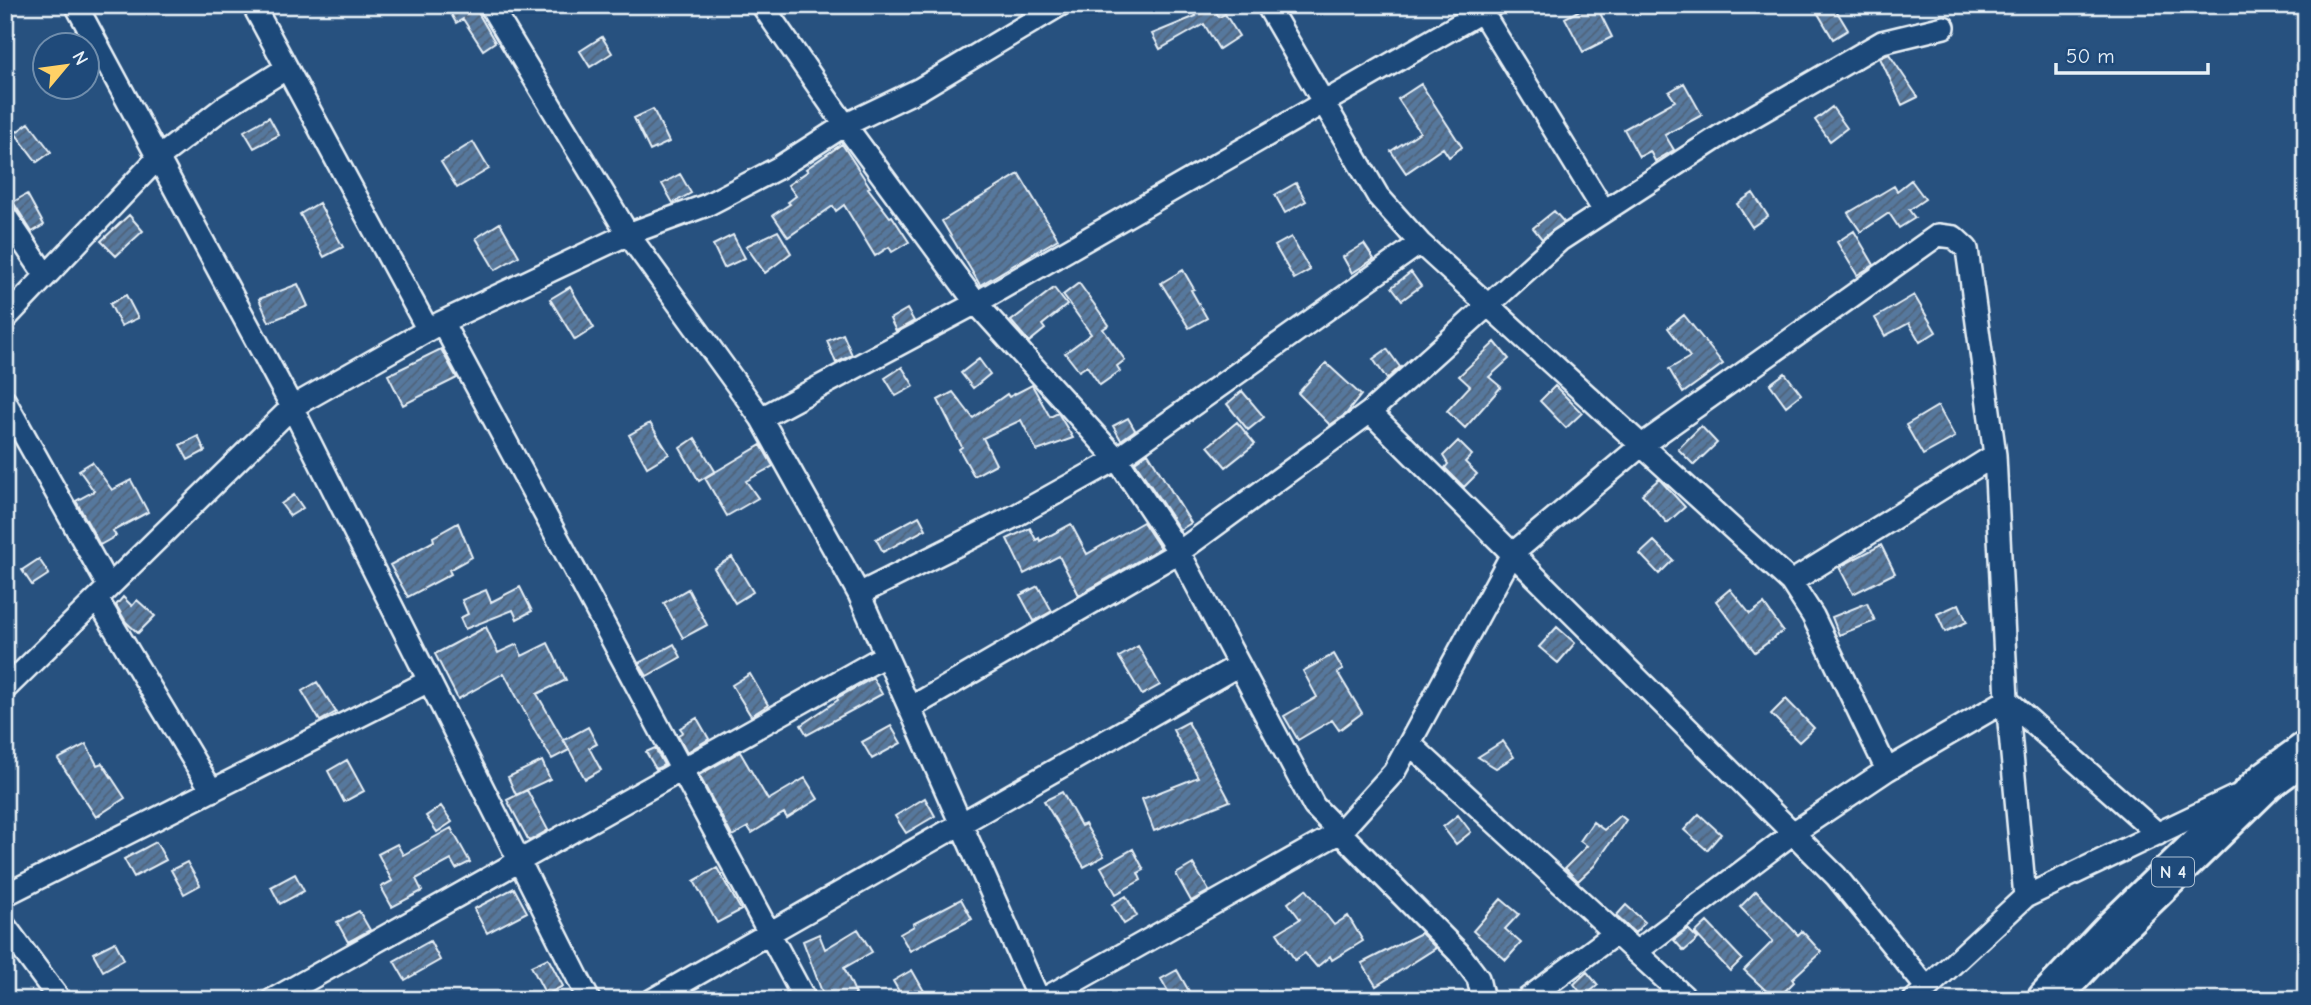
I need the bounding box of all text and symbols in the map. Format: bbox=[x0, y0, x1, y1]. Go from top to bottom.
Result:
north arrow bbox=[32, 32, 102, 102]
scale bar bbox=[2056, 32, 2208, 76]
text: 50 m bbox=[2066, 44, 2115, 68]
text: N bbox=[67, 47, 93, 69]
road number: N 4 bbox=[2152, 858, 2194, 886]

